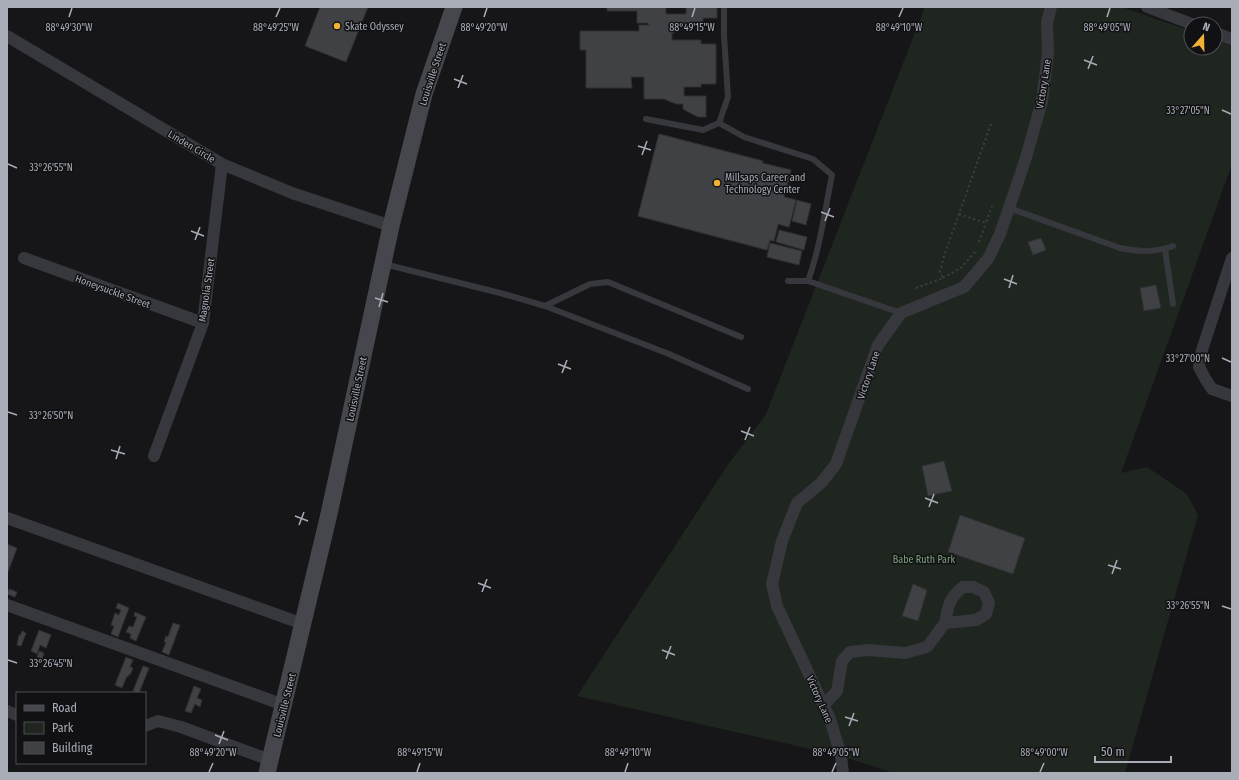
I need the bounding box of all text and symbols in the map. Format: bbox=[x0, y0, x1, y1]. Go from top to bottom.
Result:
north arrow bbox=[1183, 16, 1223, 56]
text: N bbox=[1201, 20, 1212, 34]
marker: Skate Odyssey bbox=[332, 21, 342, 31]
place label: Skate Odyssey bbox=[345, 21, 404, 33]
text: 88°49'30"W bbox=[45, 22, 93, 34]
text: 88°49'25"W bbox=[253, 22, 300, 34]
text: 88°49'20"W bbox=[460, 22, 508, 34]
text: 88°49'15"W bbox=[669, 22, 715, 34]
text: 88°49'10"W bbox=[876, 22, 923, 34]
text: 88°49'05"W bbox=[1084, 22, 1131, 34]
street label: Louisville Street bbox=[417, 41, 449, 107]
street label: Victory Lane bbox=[1034, 58, 1054, 110]
text: 33°27'05"N bbox=[1166, 105, 1210, 117]
street label: Linden Circle bbox=[166, 128, 217, 166]
text: 33°26'55"N bbox=[29, 162, 73, 174]
place label: Millsaps Career and Technology Center bbox=[725, 172, 805, 196]
marker: Millsaps Career and Technology Center bbox=[712, 178, 722, 188]
street label: Magnolia Street bbox=[197, 257, 217, 323]
street label: Honeysuckle Street bbox=[74, 273, 152, 311]
street label: Victory Lane bbox=[855, 350, 883, 401]
text: 33°27'00"N bbox=[1166, 353, 1210, 365]
street label: Louisville Street bbox=[344, 355, 370, 422]
text: 33°26'50"N bbox=[29, 410, 73, 422]
park label: Babe Ruth Park bbox=[893, 554, 955, 566]
text: 33°26'55"N bbox=[1166, 600, 1210, 612]
text: 33°26'45"N bbox=[29, 658, 73, 670]
street label: Louisville Street bbox=[271, 671, 299, 738]
street label: Victory Lane bbox=[803, 674, 835, 725]
legend bbox=[16, 692, 146, 764]
text: Road bbox=[52, 701, 77, 715]
text: Park bbox=[52, 721, 74, 735]
scale bar bbox=[1095, 738, 1171, 764]
text: Building bbox=[52, 741, 93, 755]
text: 50 m bbox=[1101, 745, 1125, 759]
text: 88°49'20"W bbox=[189, 747, 237, 759]
text: 88°49'15"W bbox=[397, 747, 443, 759]
text: 88°49'10"W bbox=[605, 747, 652, 759]
text: 88°49'05"W bbox=[813, 747, 860, 759]
text: 88°49'00"W bbox=[1020, 747, 1068, 759]

